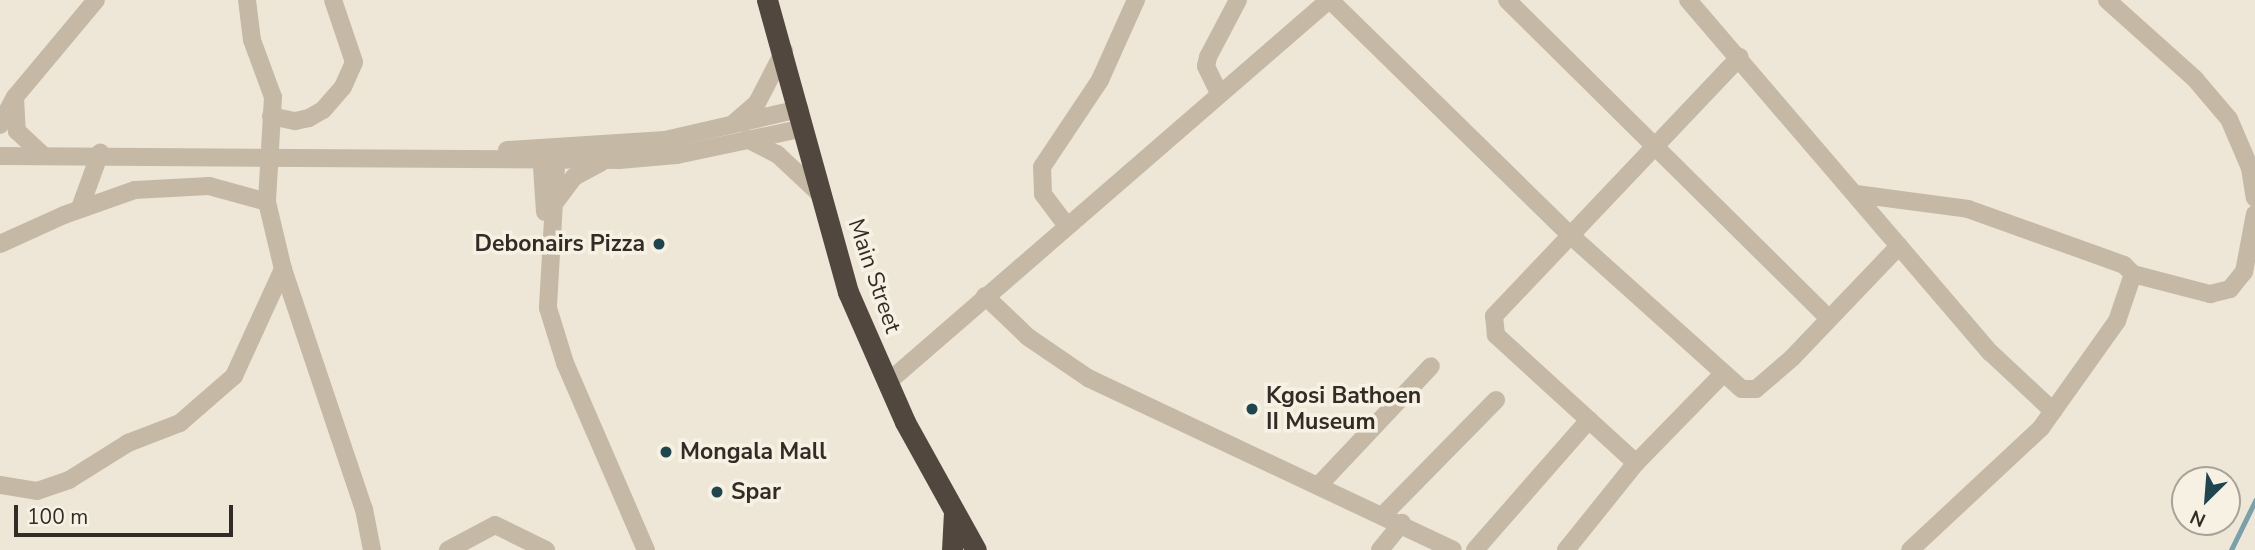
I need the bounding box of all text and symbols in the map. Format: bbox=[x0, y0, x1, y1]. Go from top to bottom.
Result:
street label: Main Street bbox=[842, 215, 906, 337]
place label: Debonairs Pizza bbox=[475, 230, 645, 258]
marker: Debonairs Pizza bbox=[651, 236, 667, 252]
place label: Kgosi Bathoen II Museum bbox=[1266, 382, 1421, 436]
marker: Kgosi Bathoen II Museum bbox=[1244, 401, 1260, 417]
place label: Mongala Mall bbox=[680, 438, 826, 466]
marker: Mongala Mall bbox=[658, 444, 674, 460]
north arrow bbox=[2171, 466, 2241, 536]
place label: Spar bbox=[731, 478, 781, 506]
marker: Spar bbox=[709, 484, 725, 500]
scale bar bbox=[18, 490, 236, 534]
text: 100 m bbox=[27, 503, 88, 531]
text: N bbox=[2186, 503, 2210, 533]

